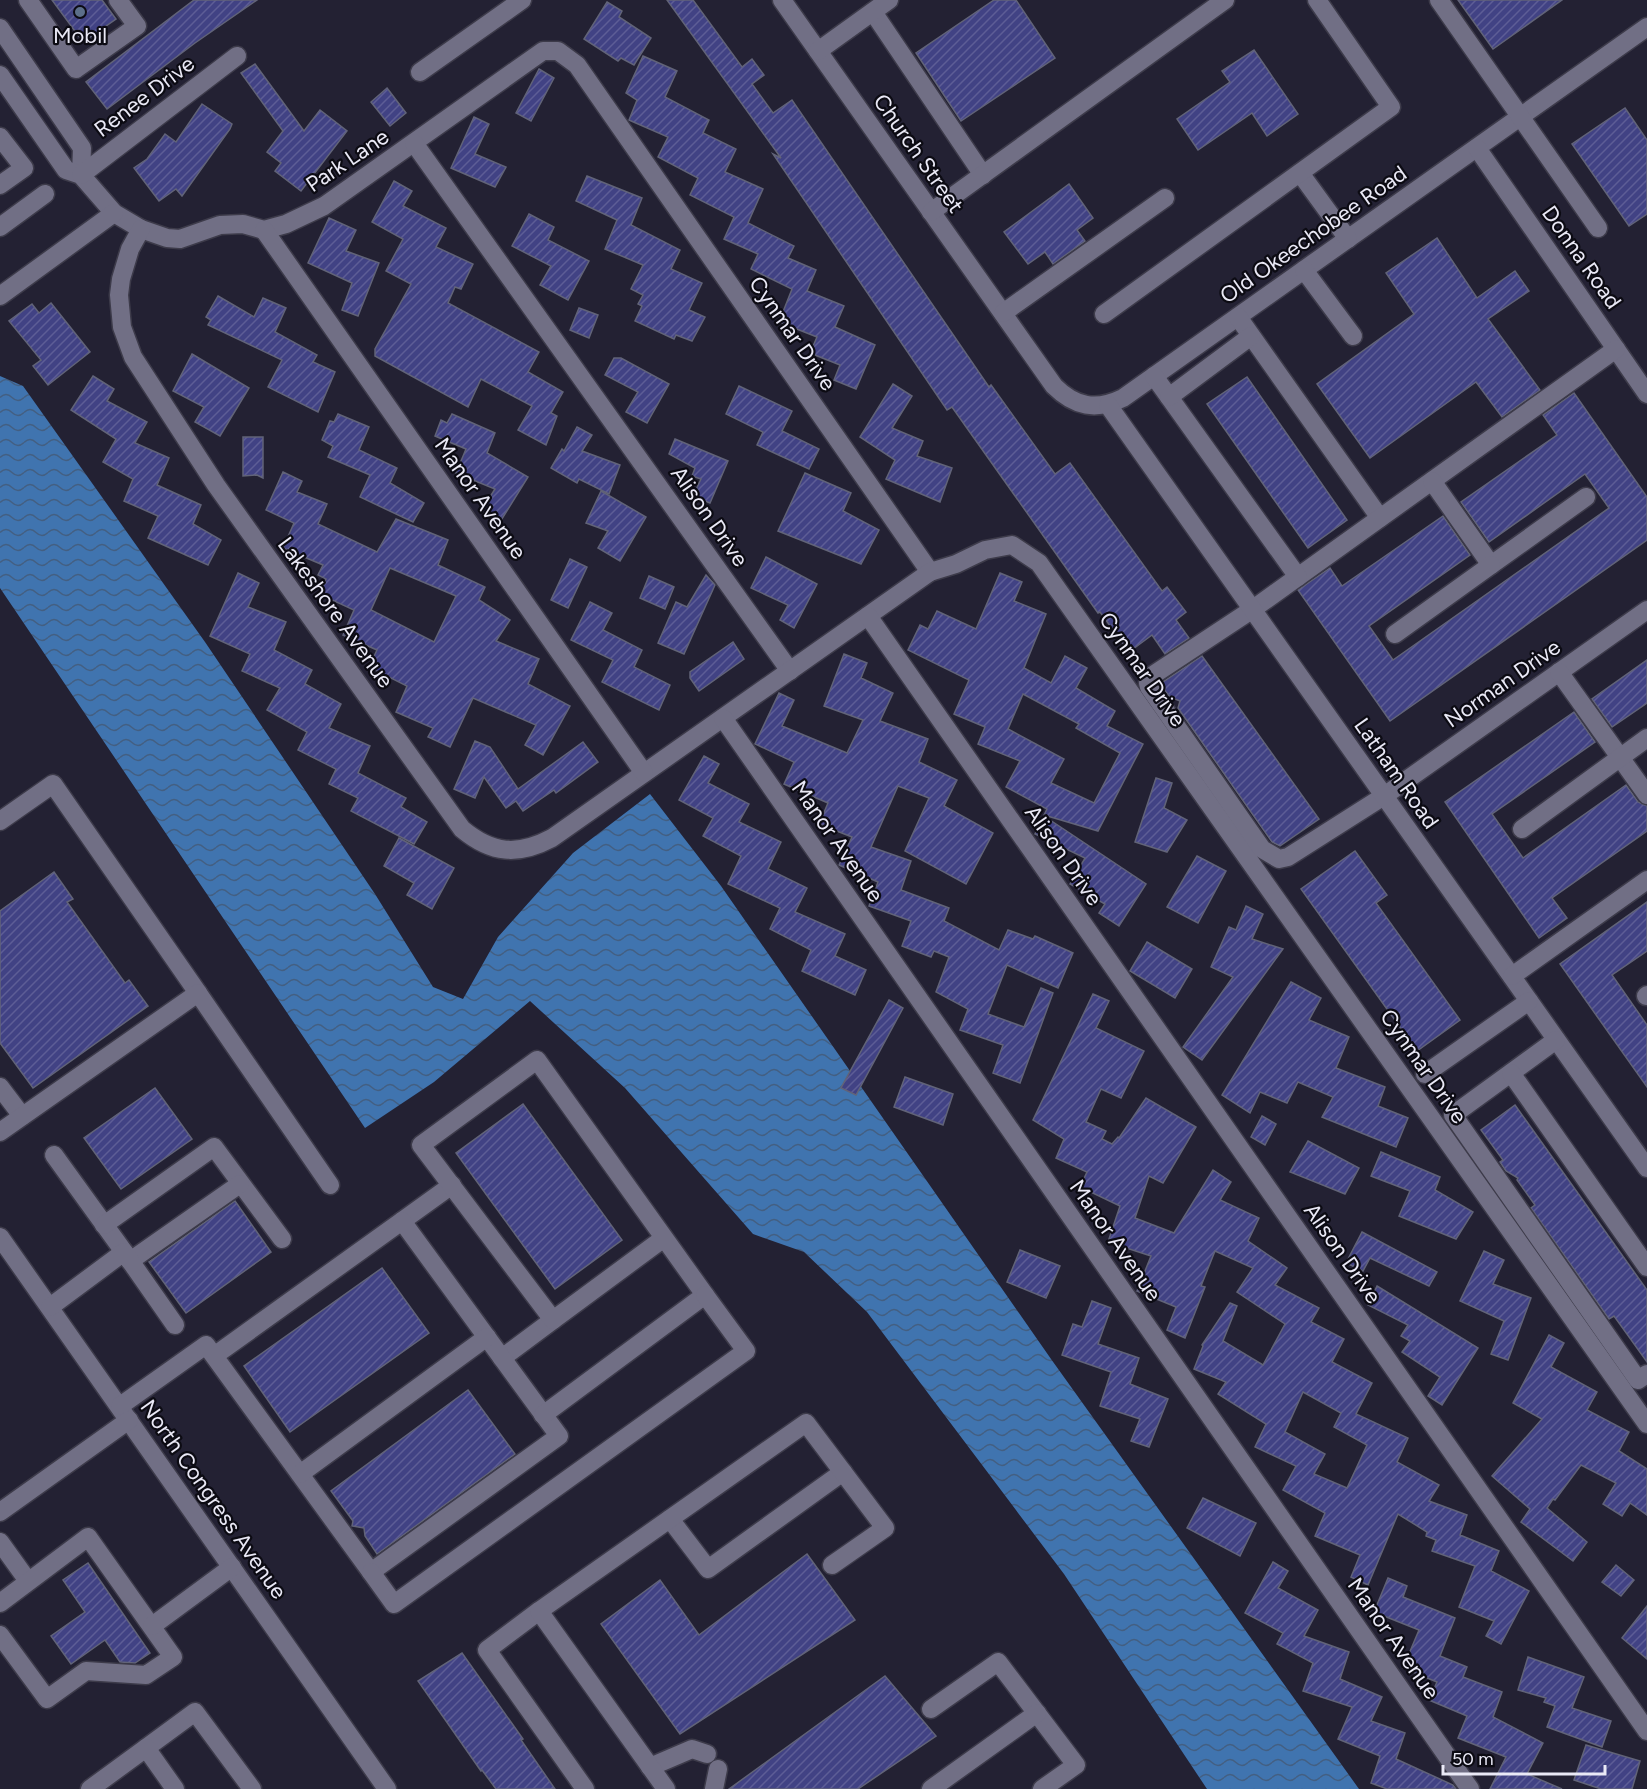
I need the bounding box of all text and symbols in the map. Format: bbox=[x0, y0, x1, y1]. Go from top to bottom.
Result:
marker: Mobil bbox=[73, 5, 87, 19]
place label: Mobil bbox=[53, 22, 107, 49]
street label: Renee Drive bbox=[89, 50, 200, 143]
street label: Church Street bbox=[868, 89, 970, 218]
street label: Park Lane bbox=[301, 123, 394, 198]
street label: Old Okeechobee Road bbox=[1215, 160, 1412, 309]
street label: Donna Road bbox=[1536, 200, 1627, 314]
street label: Cynmar Drive bbox=[743, 271, 842, 396]
street label: Manor Avenue bbox=[429, 432, 532, 564]
street label: Alison Drive bbox=[665, 461, 754, 572]
street label: Lakeshore Avenue bbox=[272, 532, 399, 693]
street label: Cynmar Drive bbox=[1093, 607, 1192, 732]
street label: Norman Drive bbox=[1439, 633, 1566, 733]
street label: Latham Road bbox=[1348, 713, 1445, 834]
street label: Manor Avenue bbox=[786, 775, 889, 907]
street label: Alison Drive bbox=[1019, 800, 1108, 911]
street label: Cynmar Drive bbox=[1374, 1004, 1473, 1129]
street label: Manor Avenue bbox=[1064, 1174, 1167, 1306]
street label: Alison Drive bbox=[1298, 1198, 1387, 1309]
street label: North Congress Avenue bbox=[135, 1395, 293, 1604]
street label: Manor Avenue bbox=[1342, 1572, 1445, 1704]
scale bar bbox=[1443, 1738, 1605, 1776]
text: 50 m bbox=[1452, 1748, 1494, 1770]

